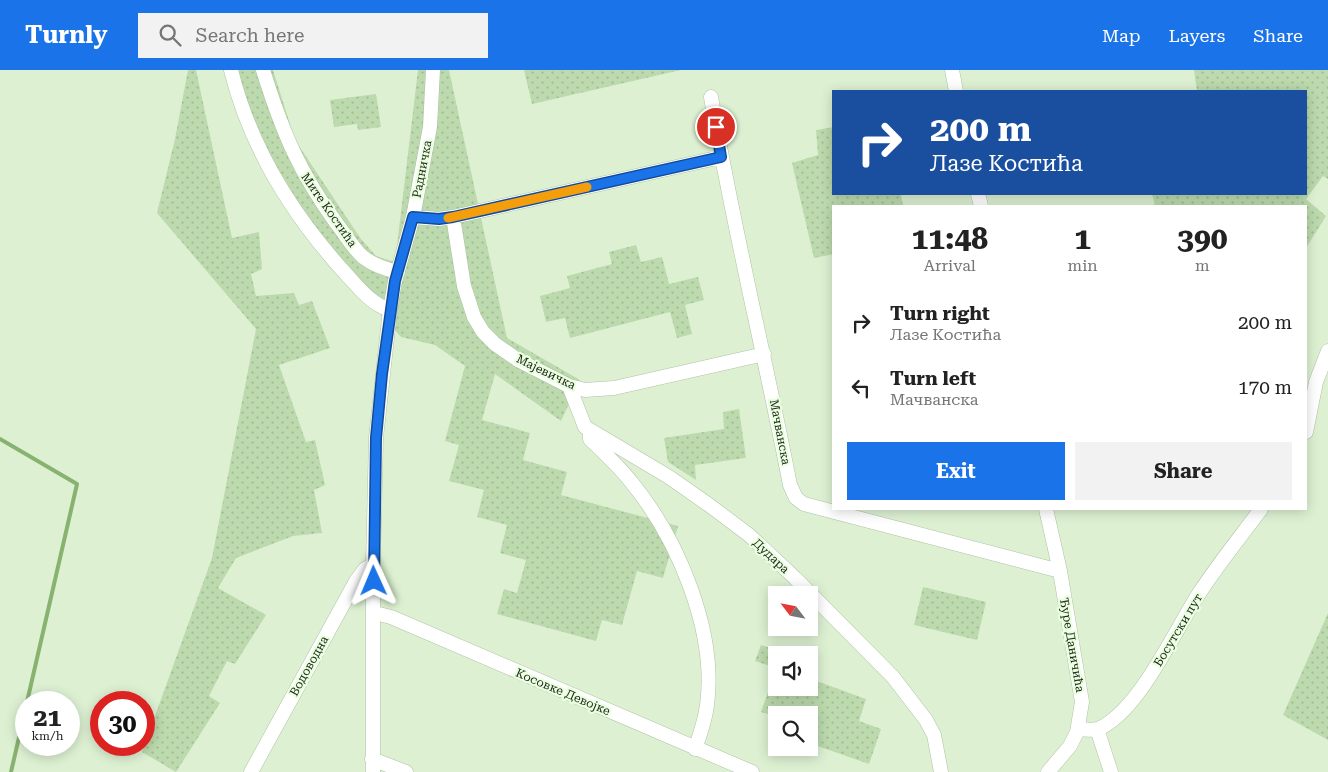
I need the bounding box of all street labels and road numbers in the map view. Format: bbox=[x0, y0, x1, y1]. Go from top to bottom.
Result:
street label: Радничка bbox=[410, 138, 435, 199]
street label: Мите Костића bbox=[298, 170, 360, 250]
street label: Мајевичка bbox=[514, 352, 578, 393]
street label: Мачванска bbox=[767, 398, 793, 466]
street label: Дудара bbox=[750, 536, 792, 577]
street label: Босутски пут bbox=[1151, 591, 1205, 669]
street label: Ђуре Даничића bbox=[1057, 597, 1087, 694]
street label: Водоводна bbox=[287, 633, 331, 698]
street label: Косовке Девојке bbox=[514, 666, 613, 718]

